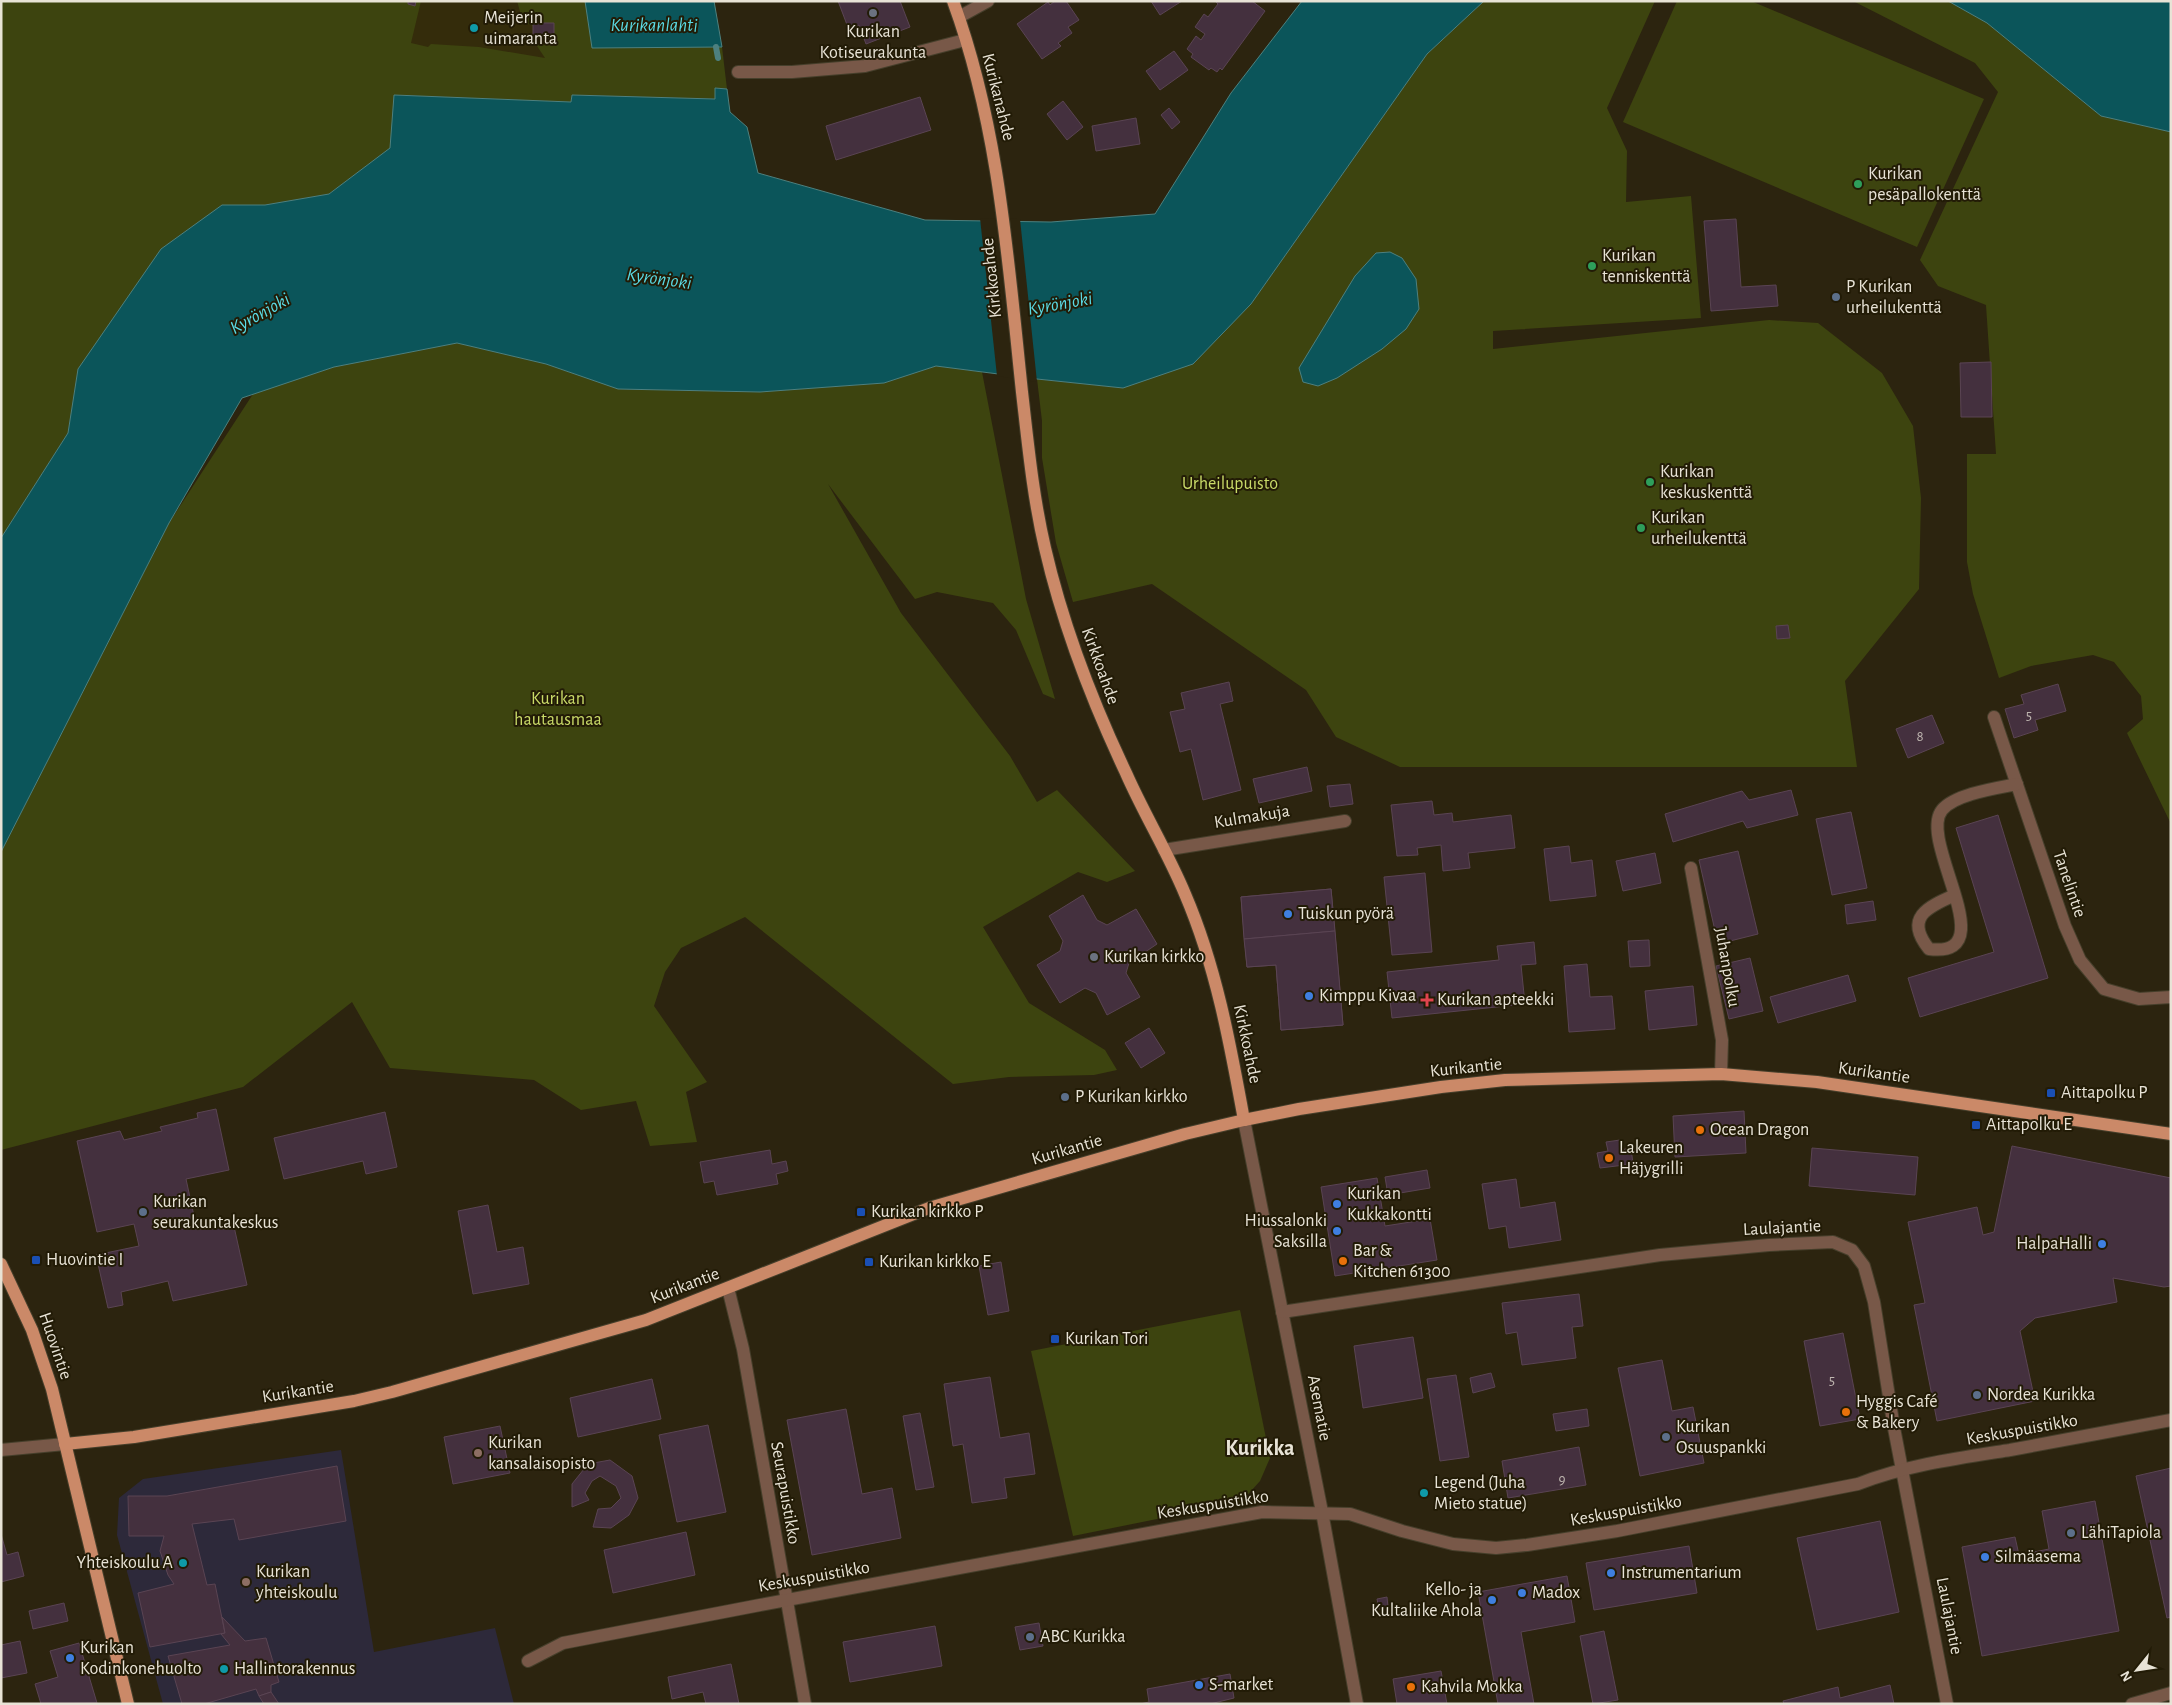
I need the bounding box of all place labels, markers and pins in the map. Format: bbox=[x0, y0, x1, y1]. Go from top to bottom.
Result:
marker: Kurikan Kotiseurakunta bbox=[867, 7, 879, 19]
place label: Meijerin uimaranta bbox=[484, 9, 557, 48]
marker: Meijerin uimaranta bbox=[468, 22, 480, 34]
place label: Kurikan Kotiseurakunta bbox=[820, 23, 926, 62]
place label: Kurikan pesäpallokenttä bbox=[1868, 165, 1981, 204]
marker: Kurikan pesäpallokenttä bbox=[1852, 178, 1864, 190]
place label: Kurikan tenniskenttä bbox=[1602, 247, 1691, 286]
marker: Kurikan tenniskenttä bbox=[1586, 260, 1598, 272]
place label: P Kurikan urheilukenttä bbox=[1846, 278, 1942, 317]
marker: P Kurikan urheilukenttä bbox=[1830, 291, 1842, 303]
place label: Kurikan keskuskenttä bbox=[1660, 463, 1752, 502]
marker: Kurikan keskuskenttä bbox=[1644, 476, 1656, 488]
place label: Kurikan urheilukenttä bbox=[1651, 509, 1747, 548]
marker: Kurikan urheilukenttä bbox=[1635, 522, 1647, 534]
place label: Tuiskun pyörä bbox=[1298, 905, 1394, 923]
marker: Tuiskun pyörä bbox=[1282, 908, 1294, 920]
place label: Kurikan kirkko bbox=[1104, 948, 1204, 966]
marker: Kurikan kirkko bbox=[1088, 951, 1100, 963]
place label: Kimppu Kivaa bbox=[1319, 987, 1416, 1005]
marker: Kimppu Kivaa bbox=[1303, 990, 1315, 1002]
place label: Kurikan apteekki bbox=[1437, 991, 1554, 1009]
marker: Kurikan apteekki bbox=[1421, 994, 1433, 1006]
place label: Aittapolku P bbox=[2061, 1084, 2148, 1102]
marker: Aittapolku P bbox=[2045, 1087, 2057, 1099]
place label: P Kurikan kirkko bbox=[1075, 1088, 1188, 1106]
marker: P Kurikan kirkko bbox=[1059, 1091, 1071, 1103]
place label: Aittapolku E bbox=[1986, 1116, 2072, 1134]
marker: Aittapolku E bbox=[1970, 1119, 1982, 1131]
place label: Ocean Dragon bbox=[1710, 1121, 1809, 1139]
marker: Ocean Dragon bbox=[1694, 1124, 1706, 1136]
place label: Lakeuren Häjygrilli bbox=[1619, 1139, 1684, 1178]
marker: Lakeuren Häjygrilli bbox=[1603, 1152, 1615, 1164]
place label: Kurikan Kukkakontti bbox=[1347, 1185, 1432, 1224]
place label: Kurikan seurakuntakeskus bbox=[153, 1193, 278, 1232]
marker: Kurikan Kukkakontti bbox=[1331, 1198, 1343, 1210]
place label: Kurikan kirkko P bbox=[871, 1203, 984, 1221]
marker: Kurikan seurakuntakeskus bbox=[137, 1206, 149, 1218]
marker: Kurikan kirkko P bbox=[855, 1206, 867, 1218]
place label: Hiussalonki Saksilla bbox=[1245, 1212, 1327, 1251]
marker: Hiussalonki Saksilla bbox=[1331, 1225, 1343, 1237]
place label: HalpaHalli bbox=[2016, 1235, 2092, 1253]
marker: HalpaHalli bbox=[2096, 1238, 2108, 1250]
place label: Bar & Kitchen 61300 bbox=[1353, 1242, 1451, 1281]
place label: Huovintie I bbox=[46, 1251, 123, 1269]
place label: Kurikan kirkko E bbox=[879, 1253, 991, 1271]
marker: Huovintie I bbox=[30, 1254, 42, 1266]
marker: Bar & Kitchen 61300 bbox=[1337, 1255, 1349, 1267]
marker: Kurikan kirkko E bbox=[863, 1256, 875, 1268]
place label: Kurikan Tori bbox=[1065, 1330, 1148, 1348]
marker: Kurikan Tori bbox=[1049, 1333, 1061, 1345]
place label: Nordea Kurikka bbox=[1987, 1386, 2095, 1404]
marker: Nordea Kurikka bbox=[1971, 1389, 1983, 1401]
place label: Hyggis Café & Bakery bbox=[1856, 1393, 1938, 1432]
marker: Hyggis Café & Bakery bbox=[1840, 1406, 1852, 1418]
place label: Kurikan Osuuspankki bbox=[1676, 1418, 1766, 1457]
marker: Kurikan Osuuspankki bbox=[1660, 1431, 1672, 1443]
place label: Kurikan kansalaisopisto bbox=[488, 1434, 596, 1473]
marker: Kurikan kansalaisopisto bbox=[472, 1447, 484, 1459]
place label: Legend (Juha Mieto statue) bbox=[1434, 1474, 1528, 1513]
marker: Legend (Juha Mieto statue) bbox=[1418, 1487, 1430, 1499]
place label: LähiTapiola bbox=[2081, 1524, 2161, 1542]
marker: LähiTapiola bbox=[2065, 1527, 2077, 1539]
place label: Silmäasema bbox=[1995, 1548, 2081, 1566]
marker: Silmäasema bbox=[1979, 1551, 1991, 1563]
place label: Yhteiskoulu A bbox=[76, 1554, 174, 1572]
marker: Yhteiskoulu A bbox=[177, 1557, 189, 1569]
place label: Kurikan yhteiskoulu bbox=[255, 1563, 337, 1602]
place label: Instrumentarium bbox=[1621, 1564, 1742, 1582]
marker: Instrumentarium bbox=[1605, 1567, 1617, 1579]
marker: Kurikan yhteiskoulu bbox=[240, 1576, 252, 1588]
place label: Kello- ja Kultaliike Ahola bbox=[1371, 1581, 1482, 1620]
place label: Madox bbox=[1532, 1584, 1580, 1602]
marker: Madox bbox=[1516, 1587, 1528, 1599]
marker: Kello- ja Kultaliike Ahola bbox=[1486, 1594, 1498, 1606]
place label: ABC Kurikka bbox=[1040, 1628, 1126, 1646]
marker: ABC Kurikka bbox=[1024, 1631, 1036, 1643]
place label: Kurikan Kodinkonehuolto bbox=[80, 1639, 202, 1678]
marker: Kurikan Kodinkonehuolto bbox=[64, 1652, 76, 1664]
place label: Hallintorakennus bbox=[234, 1660, 355, 1678]
marker: Hallintorakennus bbox=[218, 1663, 230, 1675]
place label: S-market bbox=[1209, 1676, 1274, 1694]
place label: Kahvila Mokka bbox=[1421, 1678, 1523, 1696]
marker: S-market bbox=[1193, 1679, 1205, 1691]
marker: Kahvila Mokka bbox=[1405, 1681, 1417, 1693]

